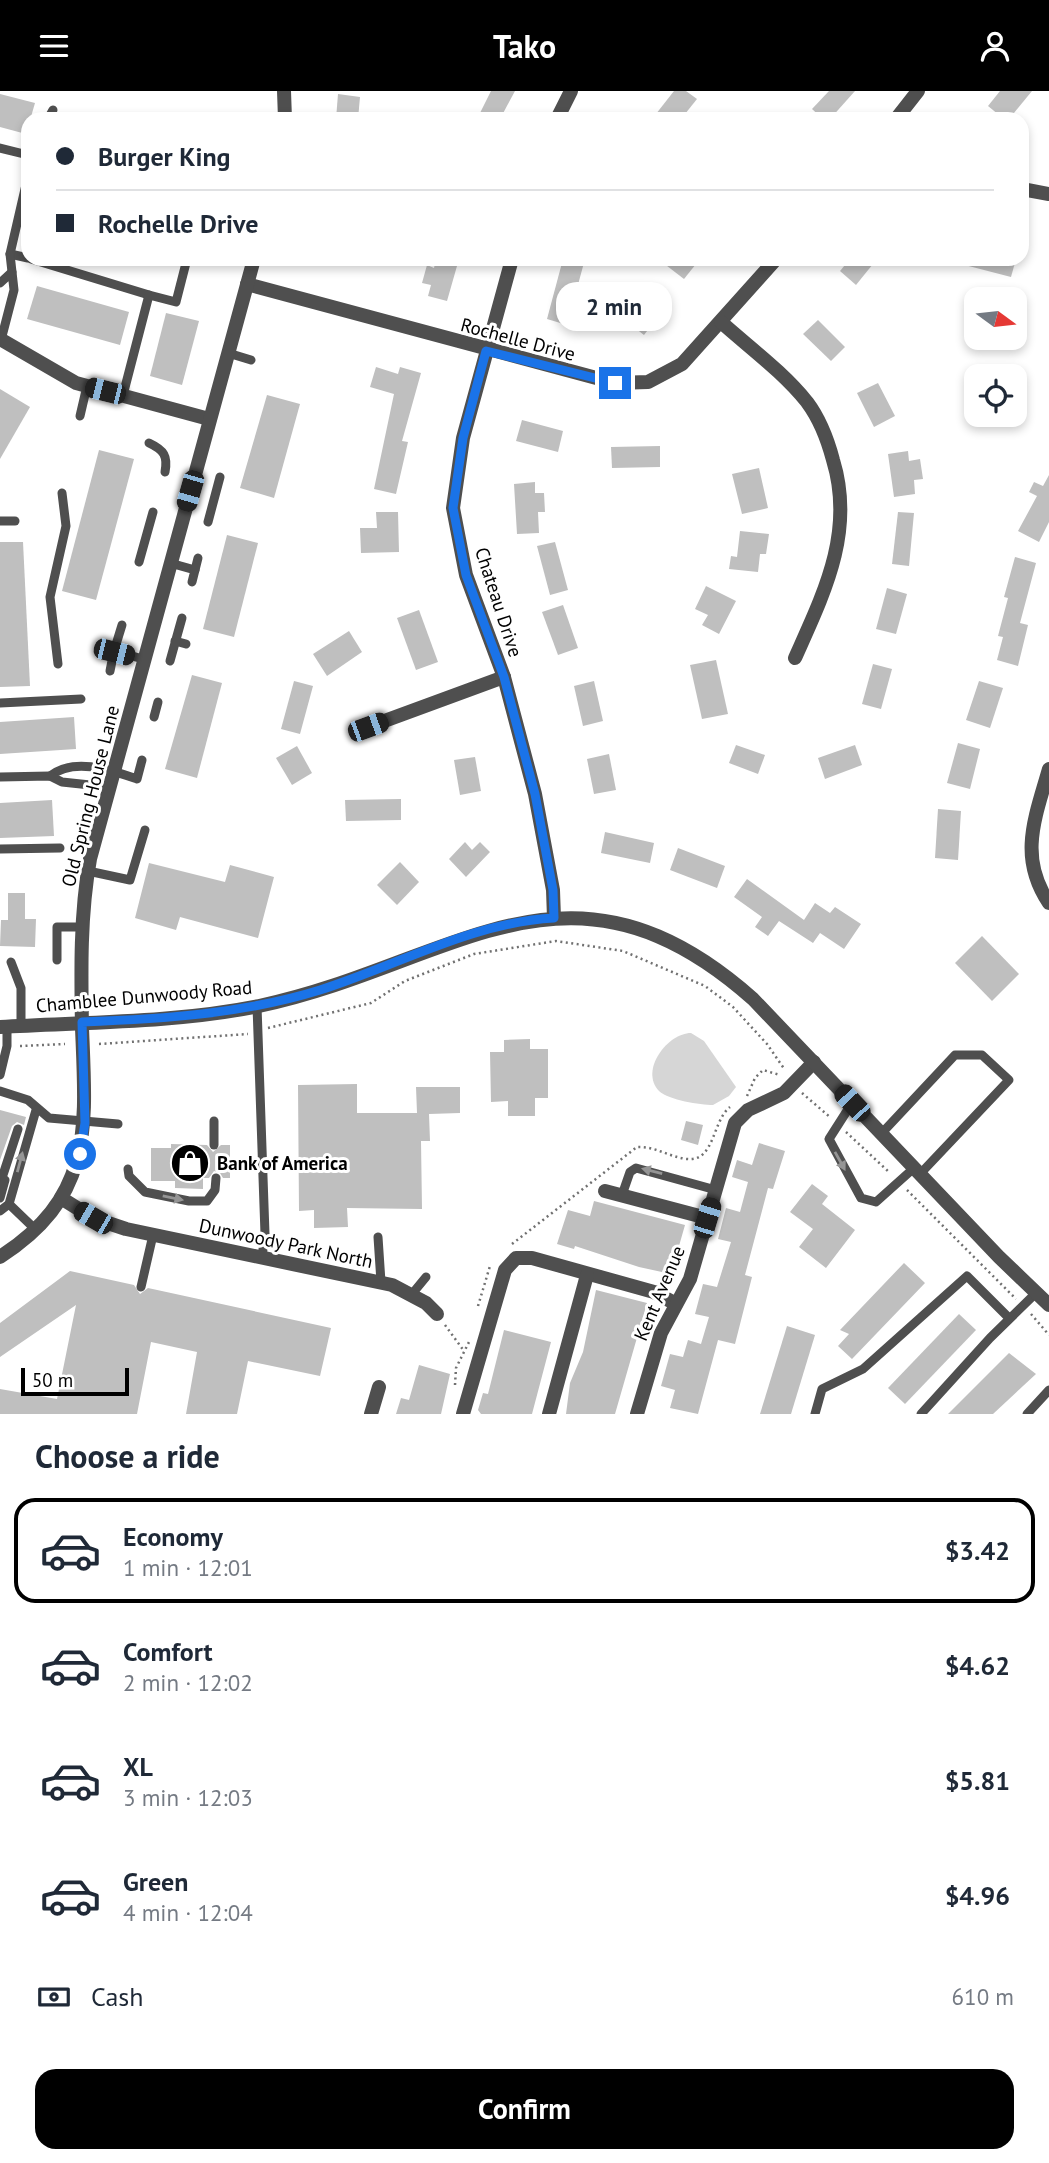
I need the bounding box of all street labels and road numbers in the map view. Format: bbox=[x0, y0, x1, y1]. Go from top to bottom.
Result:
street label: Rochelle Drive bbox=[458, 312, 578, 366]
street label: Chateau Drive bbox=[470, 544, 528, 660]
street label: Old Spring House Lane bbox=[56, 703, 124, 889]
street label: Chamblee Dunwoody Road bbox=[35, 975, 253, 1017]
street label: Dunwoody Park North bbox=[197, 1213, 375, 1273]
street label: Kent Avenue bbox=[628, 1242, 690, 1344]

